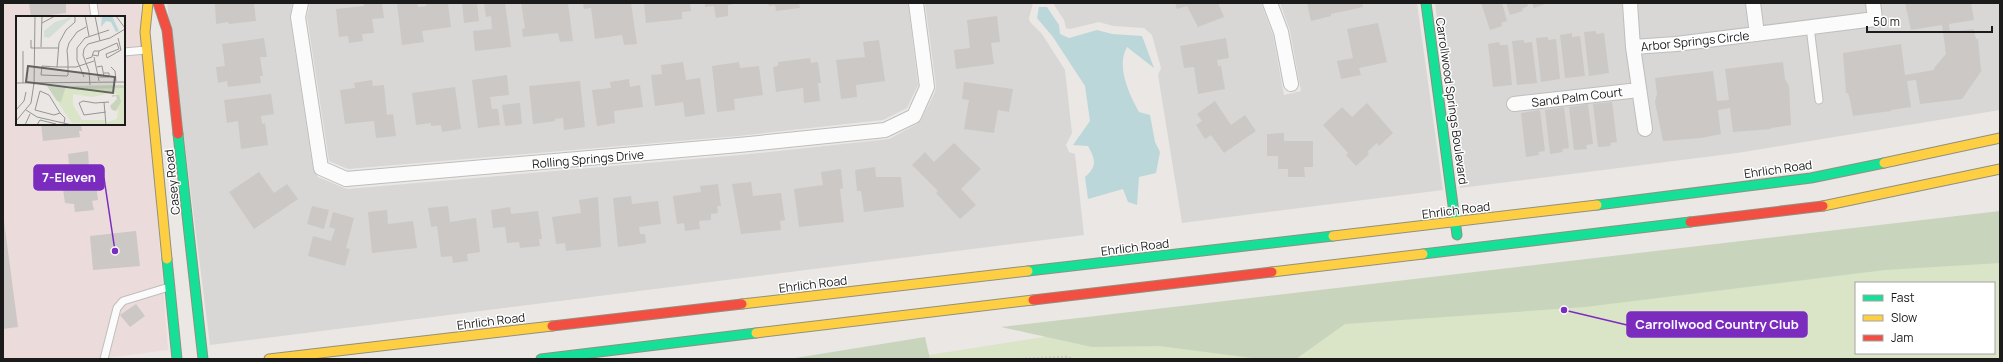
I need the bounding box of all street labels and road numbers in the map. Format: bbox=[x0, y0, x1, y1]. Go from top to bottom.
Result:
street label: Carrollwood Springs Boulevard bbox=[1432, 16, 1472, 186]
street label: Arbor Springs Circle bbox=[1640, 27, 1750, 55]
street label: Sand Palm Court bbox=[1530, 83, 1624, 111]
street label: Rolling Springs Drive bbox=[531, 146, 645, 172]
street label: Casey Road bbox=[160, 148, 184, 216]
street label: Ehrlich Road bbox=[1743, 156, 1813, 182]
street label: Ehrlich Road bbox=[1421, 197, 1491, 223]
street label: Ehrlich Road bbox=[1100, 234, 1170, 260]
street label: Ehrlich Road bbox=[778, 271, 848, 297]
street label: Ehrlich Road bbox=[456, 308, 526, 334]

